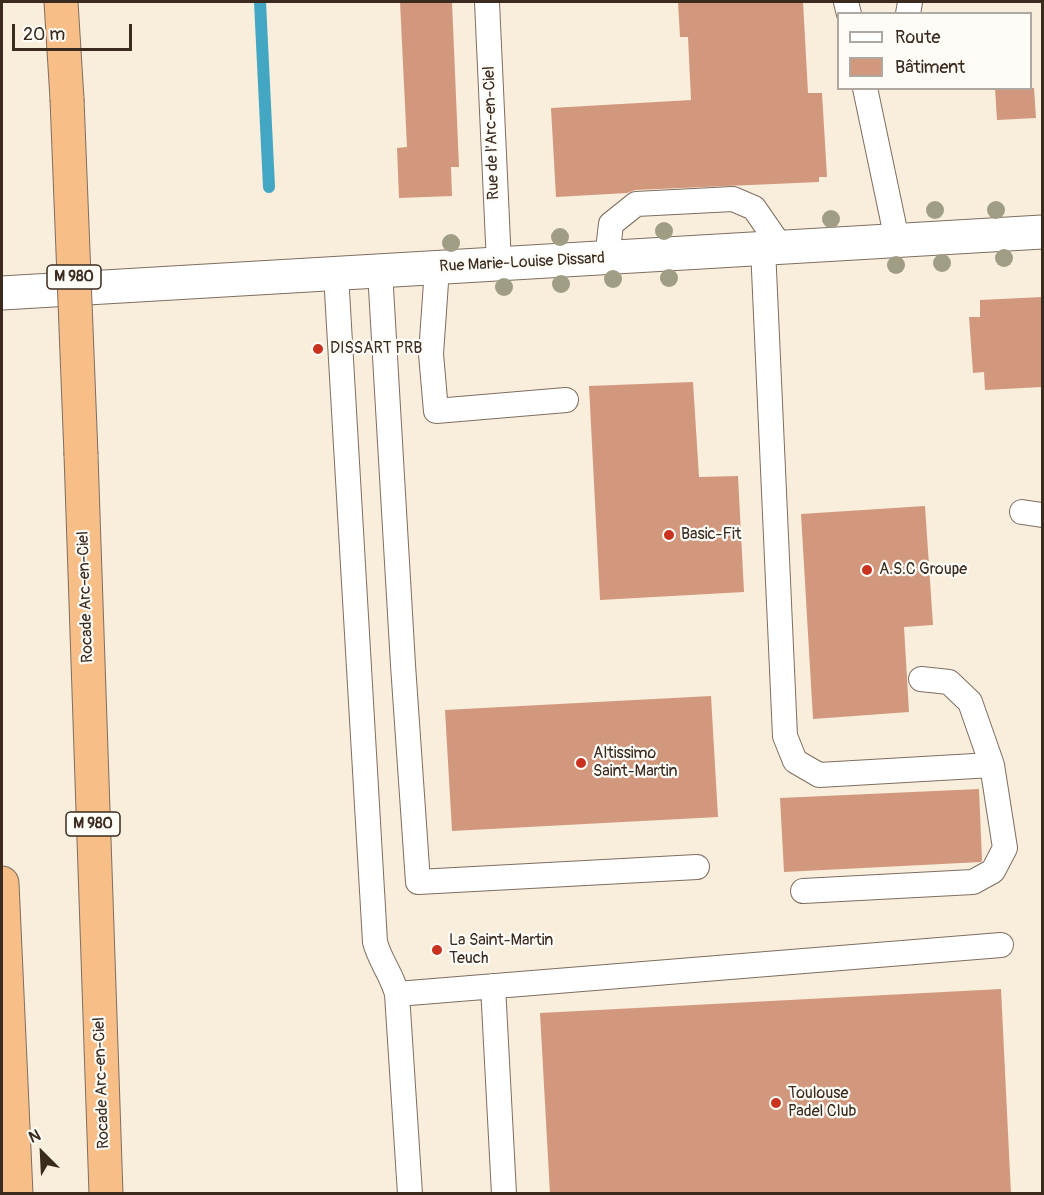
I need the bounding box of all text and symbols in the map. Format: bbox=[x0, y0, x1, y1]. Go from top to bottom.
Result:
scale bar bbox=[15, 12, 135, 50]
legend bbox=[837, 12, 1032, 90]
text: 20 m bbox=[23, 23, 65, 46]
text: Route bbox=[895, 26, 940, 49]
text: Bâtiment bbox=[895, 56, 965, 79]
street label: Rue de l'Arc-en-Ciel bbox=[480, 66, 504, 200]
street label: Rue Marie-Louise Dissard bbox=[439, 249, 605, 277]
road number: M 980 bbox=[47, 265, 101, 289]
place label: DISSART PRB bbox=[330, 339, 422, 359]
marker: DISSART PRB bbox=[311, 342, 325, 356]
place label: Basic-Fit bbox=[681, 525, 741, 545]
marker: Basic-Fit bbox=[662, 528, 676, 542]
street label: Rocade Arc-en-Ciel bbox=[74, 531, 98, 663]
place label: A.S.C Groupe bbox=[879, 560, 967, 580]
marker: A.S.C Groupe bbox=[860, 563, 874, 577]
place label: Altissimo Saint-Martin bbox=[593, 744, 677, 782]
marker: Altissimo Saint-Martin bbox=[574, 756, 588, 770]
road number: M 980 bbox=[66, 812, 120, 836]
place label: La Saint-Martin Teuch bbox=[449, 931, 553, 969]
marker: La Saint-Martin Teuch bbox=[430, 943, 444, 957]
street label: Rocade Arc-en-Ciel bbox=[90, 1017, 114, 1149]
place label: Toulouse Padel Club bbox=[788, 1084, 856, 1122]
marker: Toulouse Padel Club bbox=[769, 1096, 783, 1110]
north arrow bbox=[12, 1123, 72, 1183]
text: N bbox=[26, 1125, 44, 1148]

